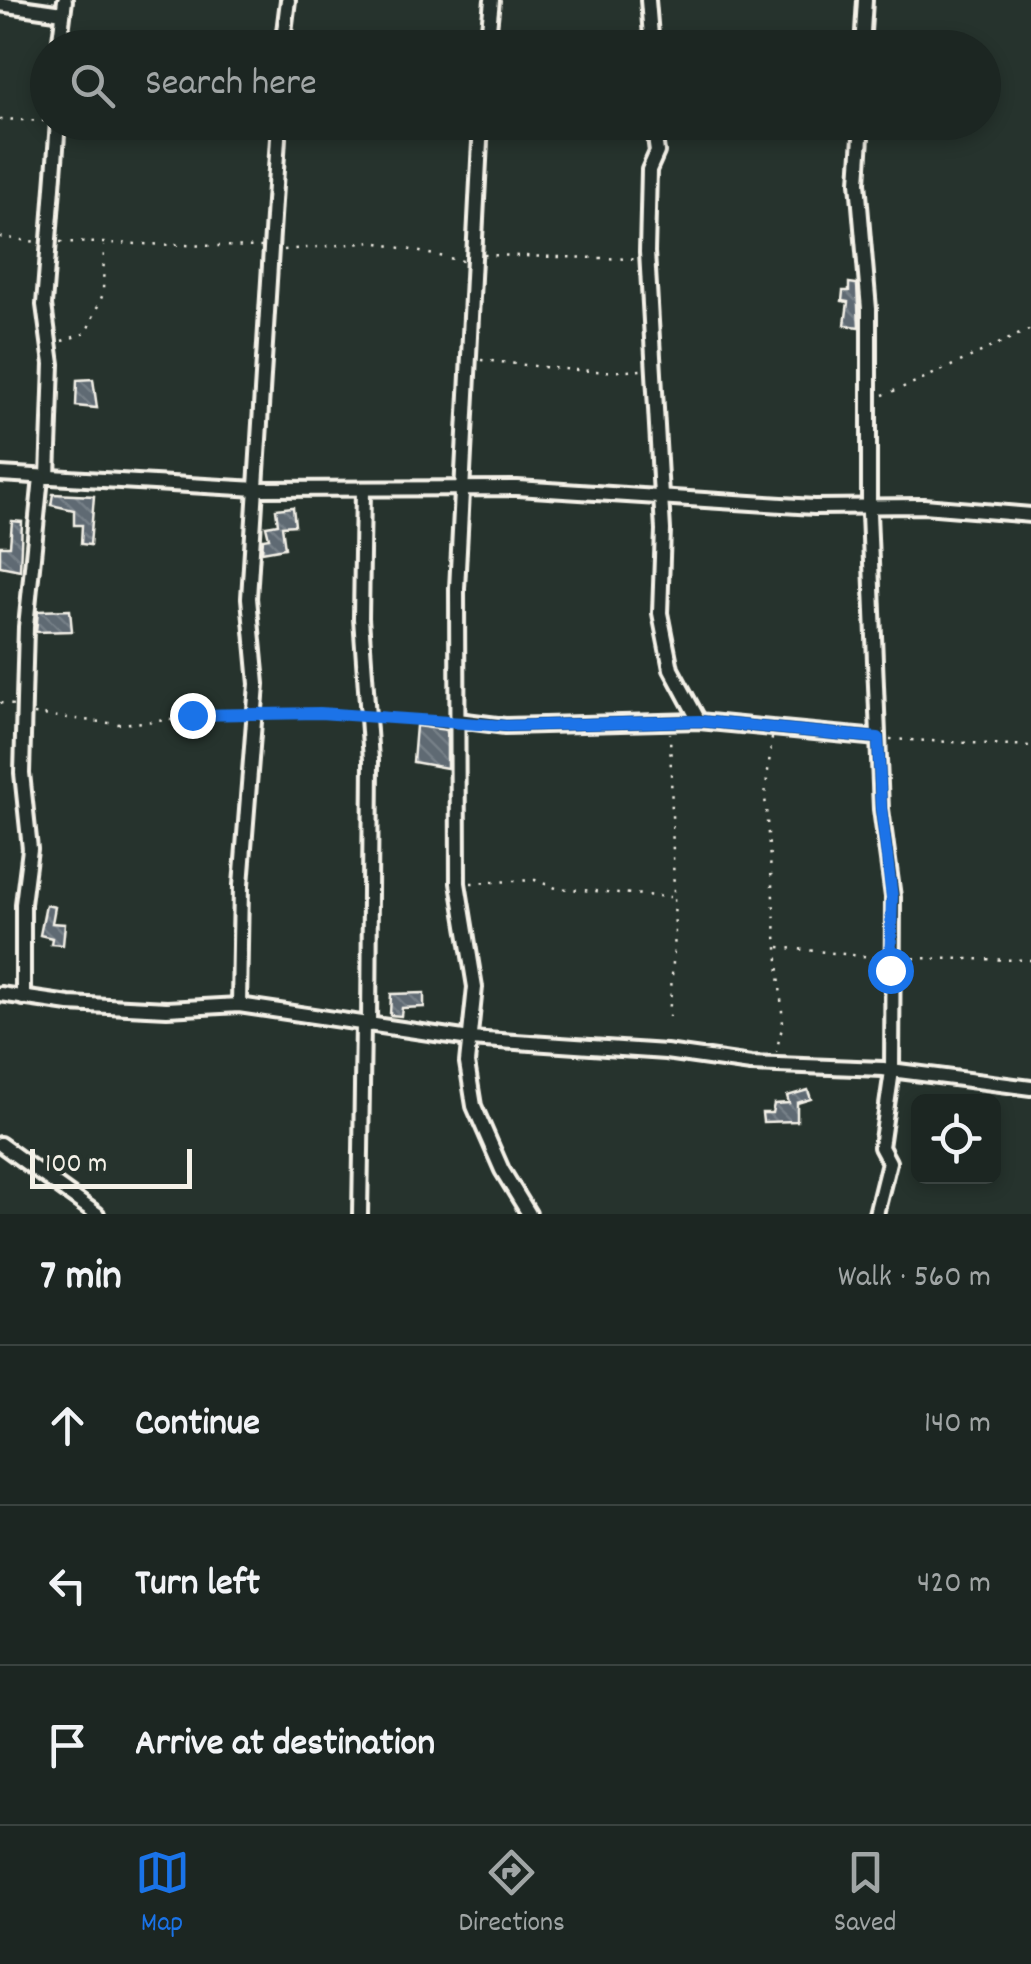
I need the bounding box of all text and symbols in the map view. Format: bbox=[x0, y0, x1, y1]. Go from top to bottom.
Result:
search box bbox=[30, 30, 1001, 140]
icon: search bbox=[65, 58, 120, 113]
text: Search here bbox=[145, 58, 317, 113]
route end bbox=[170, 693, 216, 739]
route start bbox=[868, 948, 914, 994]
map controls bbox=[911, 1094, 1001, 1184]
button: locate bbox=[911, 1094, 1001, 1184]
scale bar bbox=[30, 1144, 192, 1188]
text: 100 m bbox=[45, 1146, 107, 1186]
text: 7 min bbox=[40, 1249, 122, 1309]
text: Walk · 560 m bbox=[838, 1256, 991, 1302]
icon: ahead bbox=[40, 1398, 95, 1453]
text: Continue bbox=[135, 1398, 260, 1453]
text: 140 m bbox=[924, 1402, 991, 1448]
icon: left bbox=[40, 1558, 95, 1613]
text: Turn left bbox=[135, 1558, 260, 1613]
text: 420 m bbox=[917, 1562, 991, 1608]
icon: arrive bbox=[40, 1718, 95, 1773]
text: Arrive at destination bbox=[135, 1718, 435, 1773]
tab: Map bbox=[135, 1845, 190, 1945]
tab: Directions bbox=[459, 1845, 565, 1945]
tab: Saved bbox=[834, 1845, 896, 1945]

